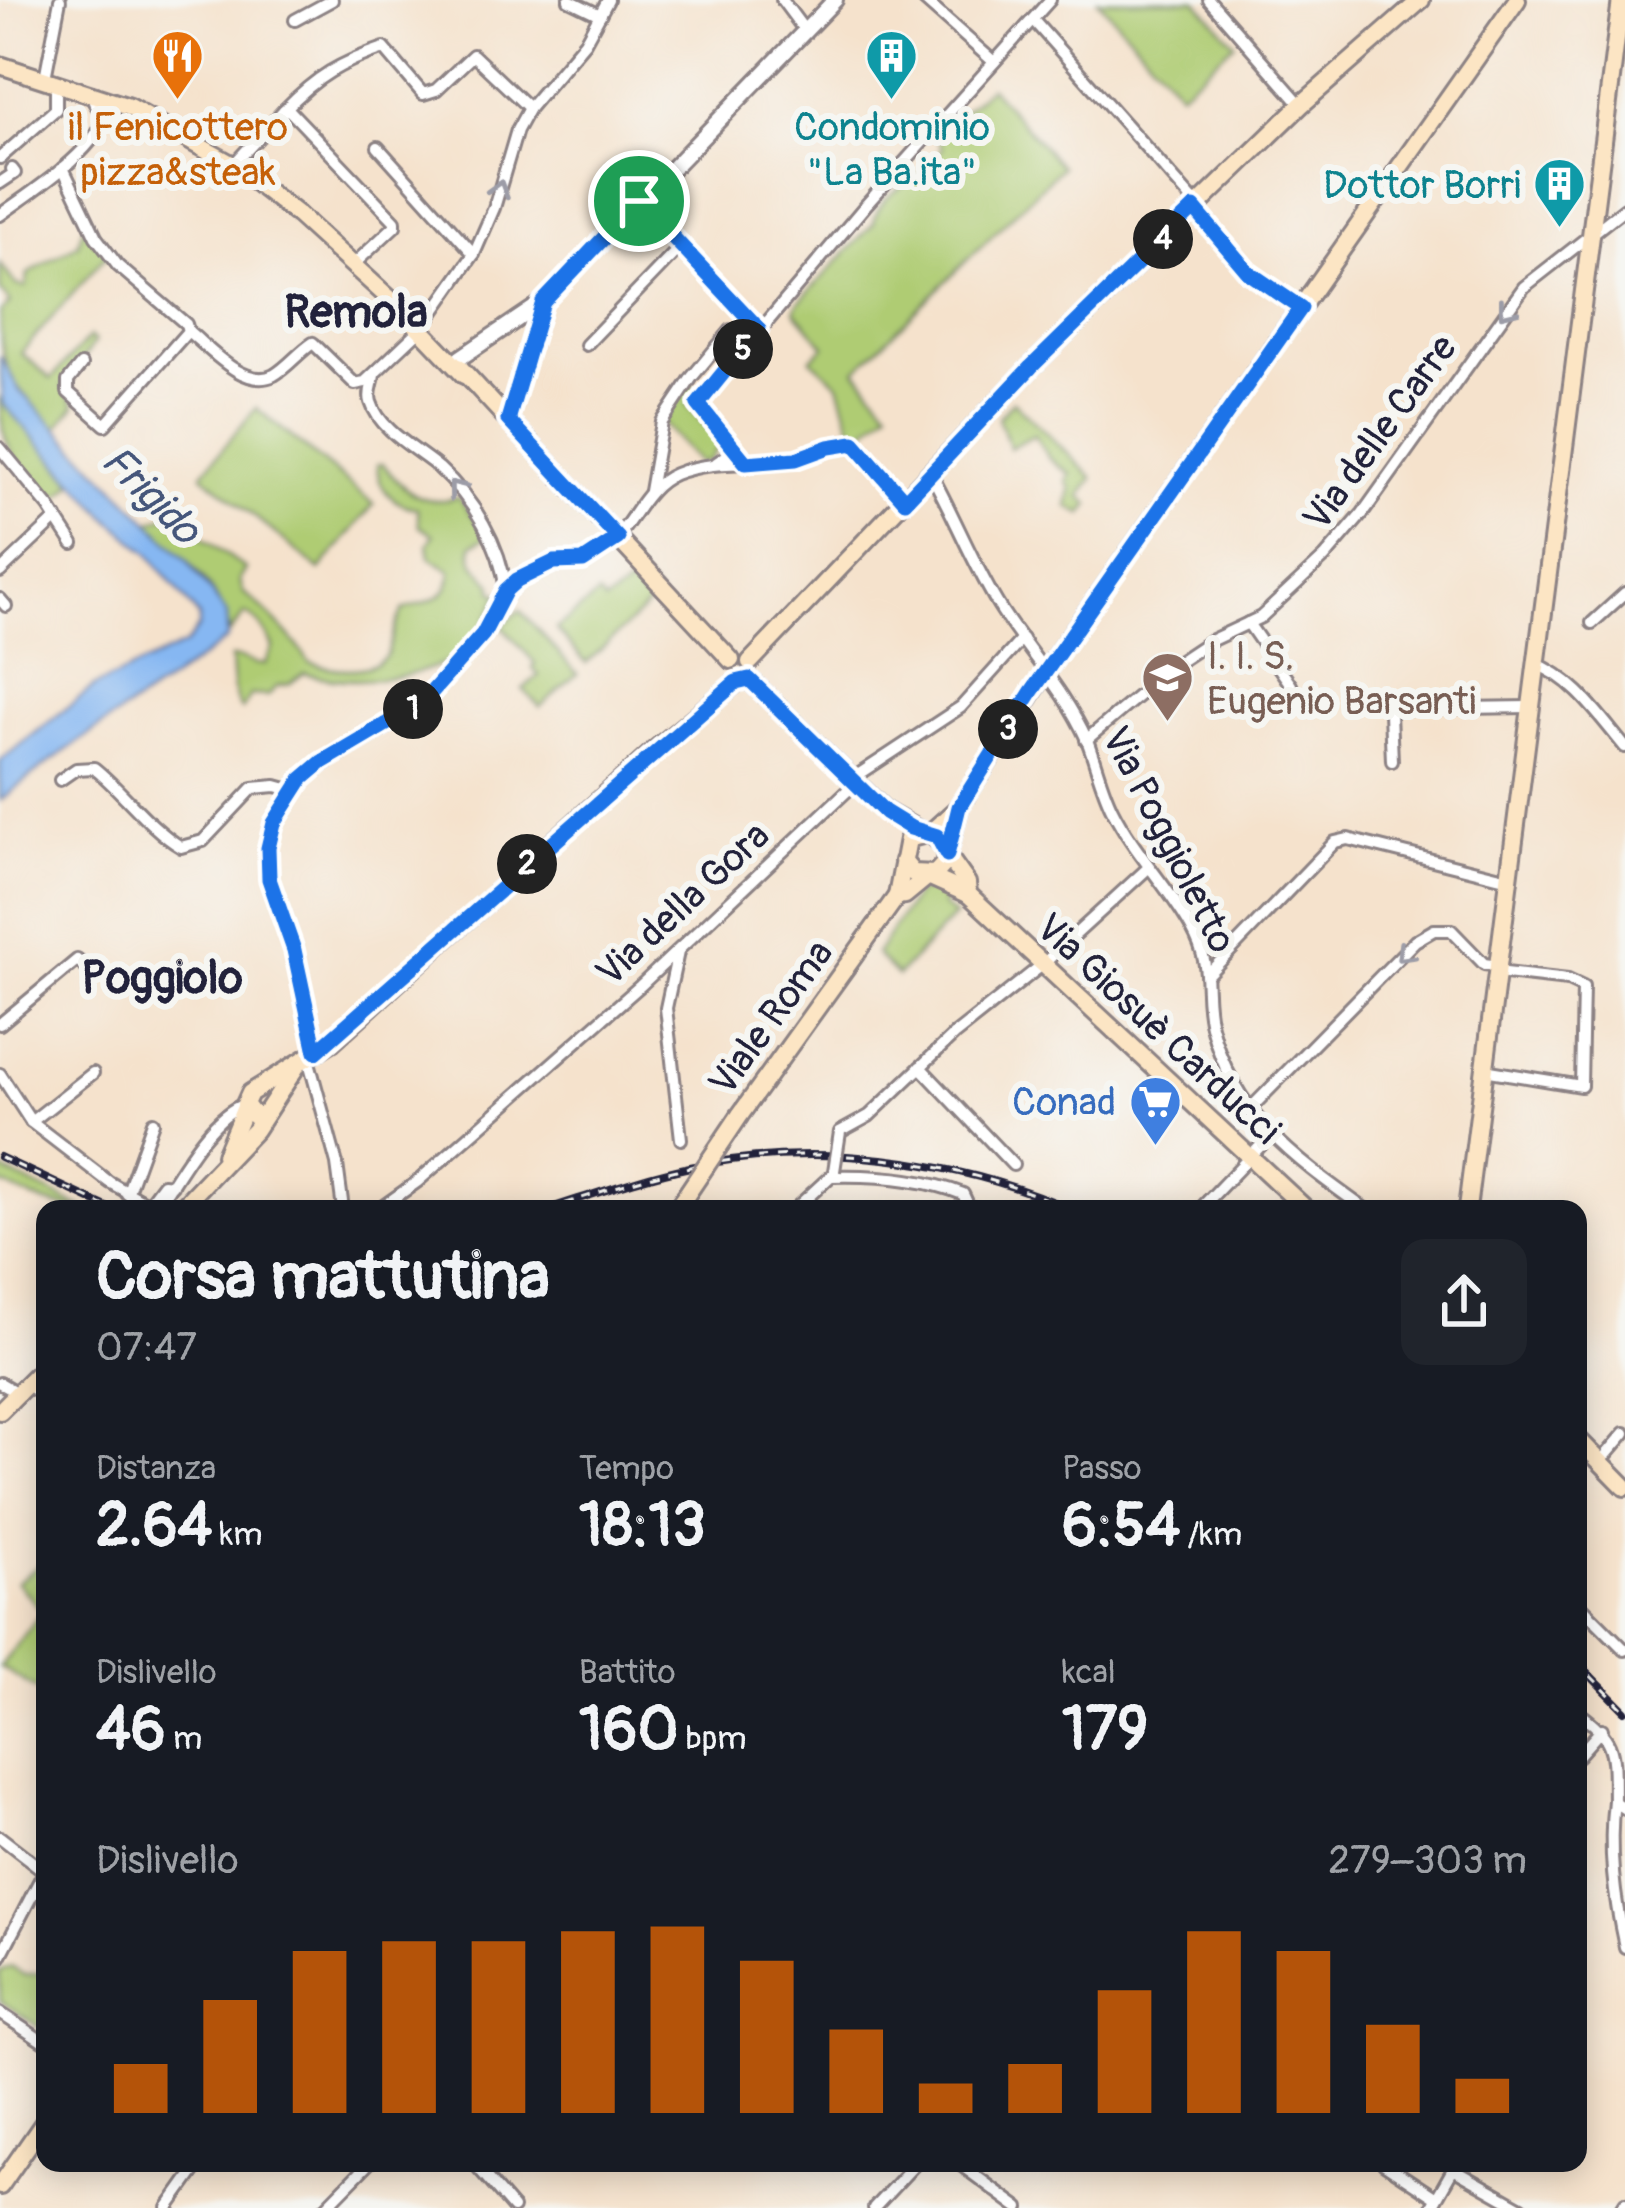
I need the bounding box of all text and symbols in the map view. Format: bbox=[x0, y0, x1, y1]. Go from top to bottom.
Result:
restaurant icon: il Fenicottero pizza&steak bbox=[150, 28, 206, 102]
building icon: Condominio "La Ba.ita" bbox=[864, 28, 920, 102]
place label: il Fenicottero pizza&steak bbox=[68, 103, 288, 197]
place label: Condominio "La Ba.ita" bbox=[794, 103, 990, 197]
pin bbox=[588, 150, 690, 252]
building icon: Dottor Borri bbox=[1532, 156, 1588, 230]
place label: Dottor Borri bbox=[1323, 161, 1521, 210]
icon: arrive bbox=[606, 168, 672, 234]
one-way arrow bbox=[485, 179, 510, 200]
pin: 4 bbox=[1133, 209, 1193, 269]
text: 4 bbox=[1153, 218, 1173, 259]
district label: Remola bbox=[284, 285, 428, 341]
one-way arrow bbox=[1498, 297, 1520, 318]
pin: 5 bbox=[713, 319, 773, 379]
street label: Via delle Carre bbox=[1293, 325, 1468, 540]
text: 5 bbox=[734, 328, 752, 369]
water label: Frigido bbox=[90, 435, 213, 558]
one-way arrow bbox=[448, 479, 470, 501]
place label: I. I. S. Eugenio Barsanti bbox=[1207, 632, 1476, 726]
school or university icon: I. I. S. Eugenio Barsanti bbox=[1140, 649, 1196, 723]
pin: 1 bbox=[383, 679, 443, 739]
text: 1 bbox=[407, 688, 419, 729]
pin: 3 bbox=[978, 699, 1038, 759]
text: 3 bbox=[999, 708, 1017, 749]
street label: Via Poggioletto bbox=[1091, 718, 1247, 961]
street label: Via della Gora bbox=[586, 811, 780, 997]
pin: 2 bbox=[497, 834, 557, 894]
text: 2 bbox=[518, 843, 536, 884]
street label: Via Giosuè Carducci bbox=[1025, 903, 1291, 1155]
street label: Viale Roma bbox=[698, 930, 844, 1105]
one-way arrow bbox=[1396, 940, 1418, 962]
district label: Poggiolo bbox=[81, 951, 243, 1007]
supermarket icon: Conad bbox=[1127, 1073, 1183, 1147]
place label: Conad bbox=[1012, 1078, 1116, 1127]
text: Corsa mattutina bbox=[96, 1236, 550, 1319]
button: share bbox=[1401, 1239, 1527, 1365]
text: 07:47 bbox=[96, 1323, 197, 1372]
text: Distanza bbox=[96, 1448, 216, 1489]
text: Tempo bbox=[579, 1448, 674, 1489]
text: Passo bbox=[1062, 1448, 1141, 1489]
text: 2.64 bbox=[96, 1489, 212, 1564]
text: 18:13 bbox=[579, 1489, 706, 1564]
text: 6:54 bbox=[1062, 1489, 1180, 1564]
text: km bbox=[212, 1514, 263, 1555]
text: /km bbox=[1180, 1514, 1242, 1555]
text: Dislivello bbox=[96, 1652, 217, 1693]
text: Battito bbox=[579, 1652, 676, 1693]
text: kcal bbox=[1062, 1652, 1116, 1693]
text: 46 bbox=[96, 1693, 166, 1768]
text: 160 bbox=[579, 1693, 678, 1768]
text: 179 bbox=[1062, 1693, 1148, 1768]
text: m bbox=[166, 1718, 202, 1759]
text: bpm bbox=[678, 1718, 747, 1759]
text: Dislivello bbox=[96, 1836, 239, 1885]
text: 279–303 m bbox=[1328, 1836, 1527, 1885]

